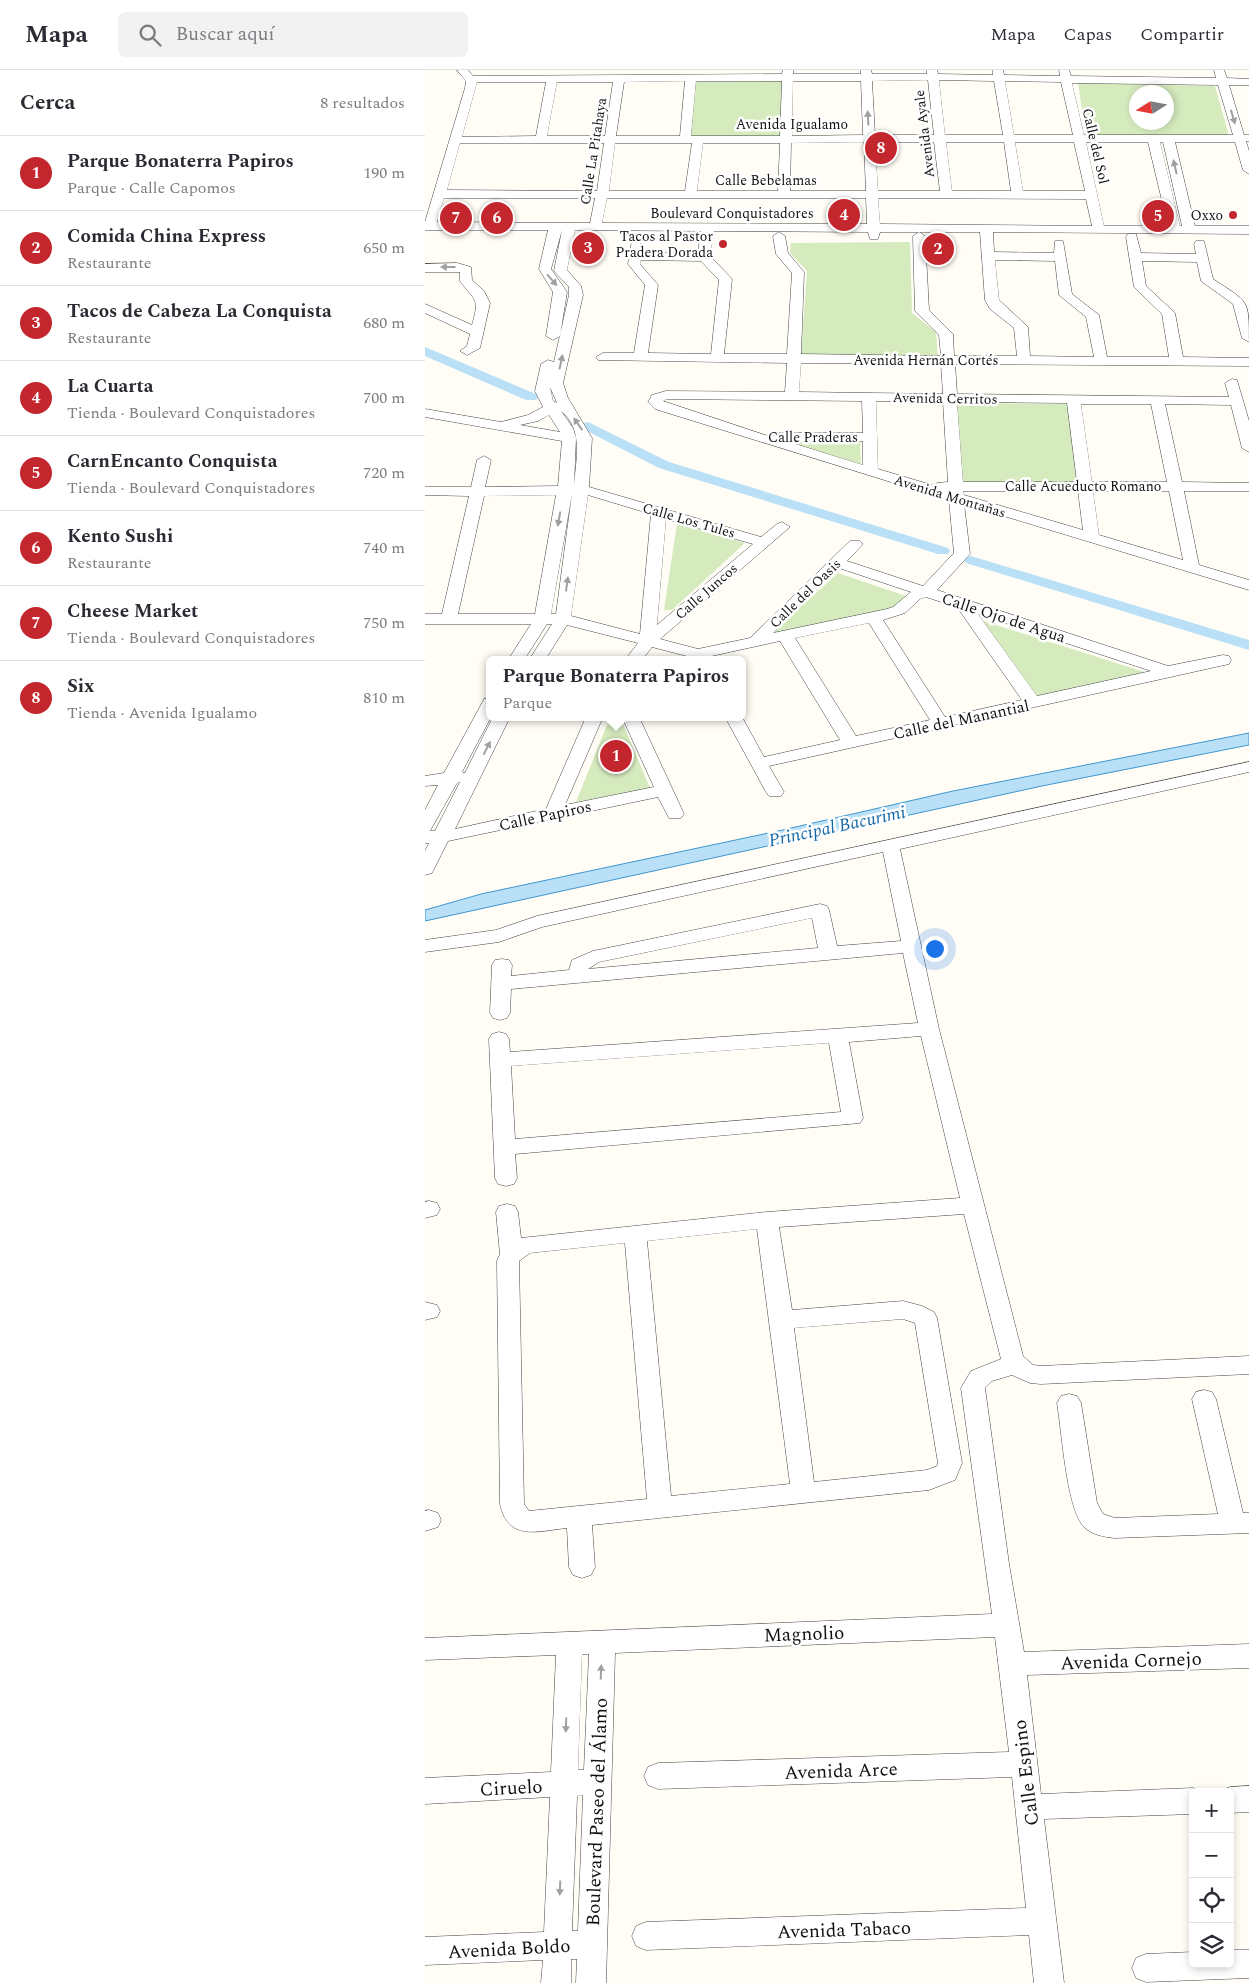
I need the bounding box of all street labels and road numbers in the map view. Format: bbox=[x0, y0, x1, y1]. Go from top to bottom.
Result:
street label: Avenida Ayale bbox=[909, 89, 940, 179]
street label: Calle La Pitahaya bbox=[575, 96, 612, 206]
street label: Calle del Sol bbox=[1077, 106, 1114, 186]
street label: Avenida Igualamo bbox=[736, 114, 848, 135]
street label: Calle Bebelamas bbox=[715, 170, 817, 191]
street label: Boulevard Conquistadores bbox=[650, 203, 814, 224]
street label: Avenida Hernán Cortés bbox=[853, 350, 999, 371]
street label: Avenida Cerritos bbox=[892, 387, 998, 410]
street label: Calle Praderas bbox=[768, 427, 858, 448]
street label: Avenida Montañas bbox=[891, 469, 1008, 523]
street label: Calle Acueducto Romano bbox=[1005, 476, 1161, 497]
street label: Calle Los Tules bbox=[640, 497, 738, 544]
street label: Calle del Oasis bbox=[765, 554, 846, 633]
street label: Calle Juncos bbox=[670, 558, 742, 625]
street label: Calle Ojo de Agua bbox=[939, 587, 1069, 649]
street label: Calle del Manantial bbox=[891, 694, 1031, 746]
street label: Calle Papiros bbox=[497, 794, 594, 838]
street label: Magnolio bbox=[763, 1619, 845, 1650]
street label: Avenida Cornejo bbox=[1060, 1645, 1202, 1678]
street label: Boulevard Paseo del Álamo bbox=[579, 1697, 616, 1927]
street label: Calle Espino bbox=[1006, 1718, 1047, 1828]
street label: Avenida Arce bbox=[784, 1755, 898, 1788]
street label: Ciruelo bbox=[479, 1772, 543, 1805]
street label: Avenida Tabaco bbox=[777, 1914, 912, 1947]
street label: Avenida Boldo bbox=[447, 1932, 571, 1967]

